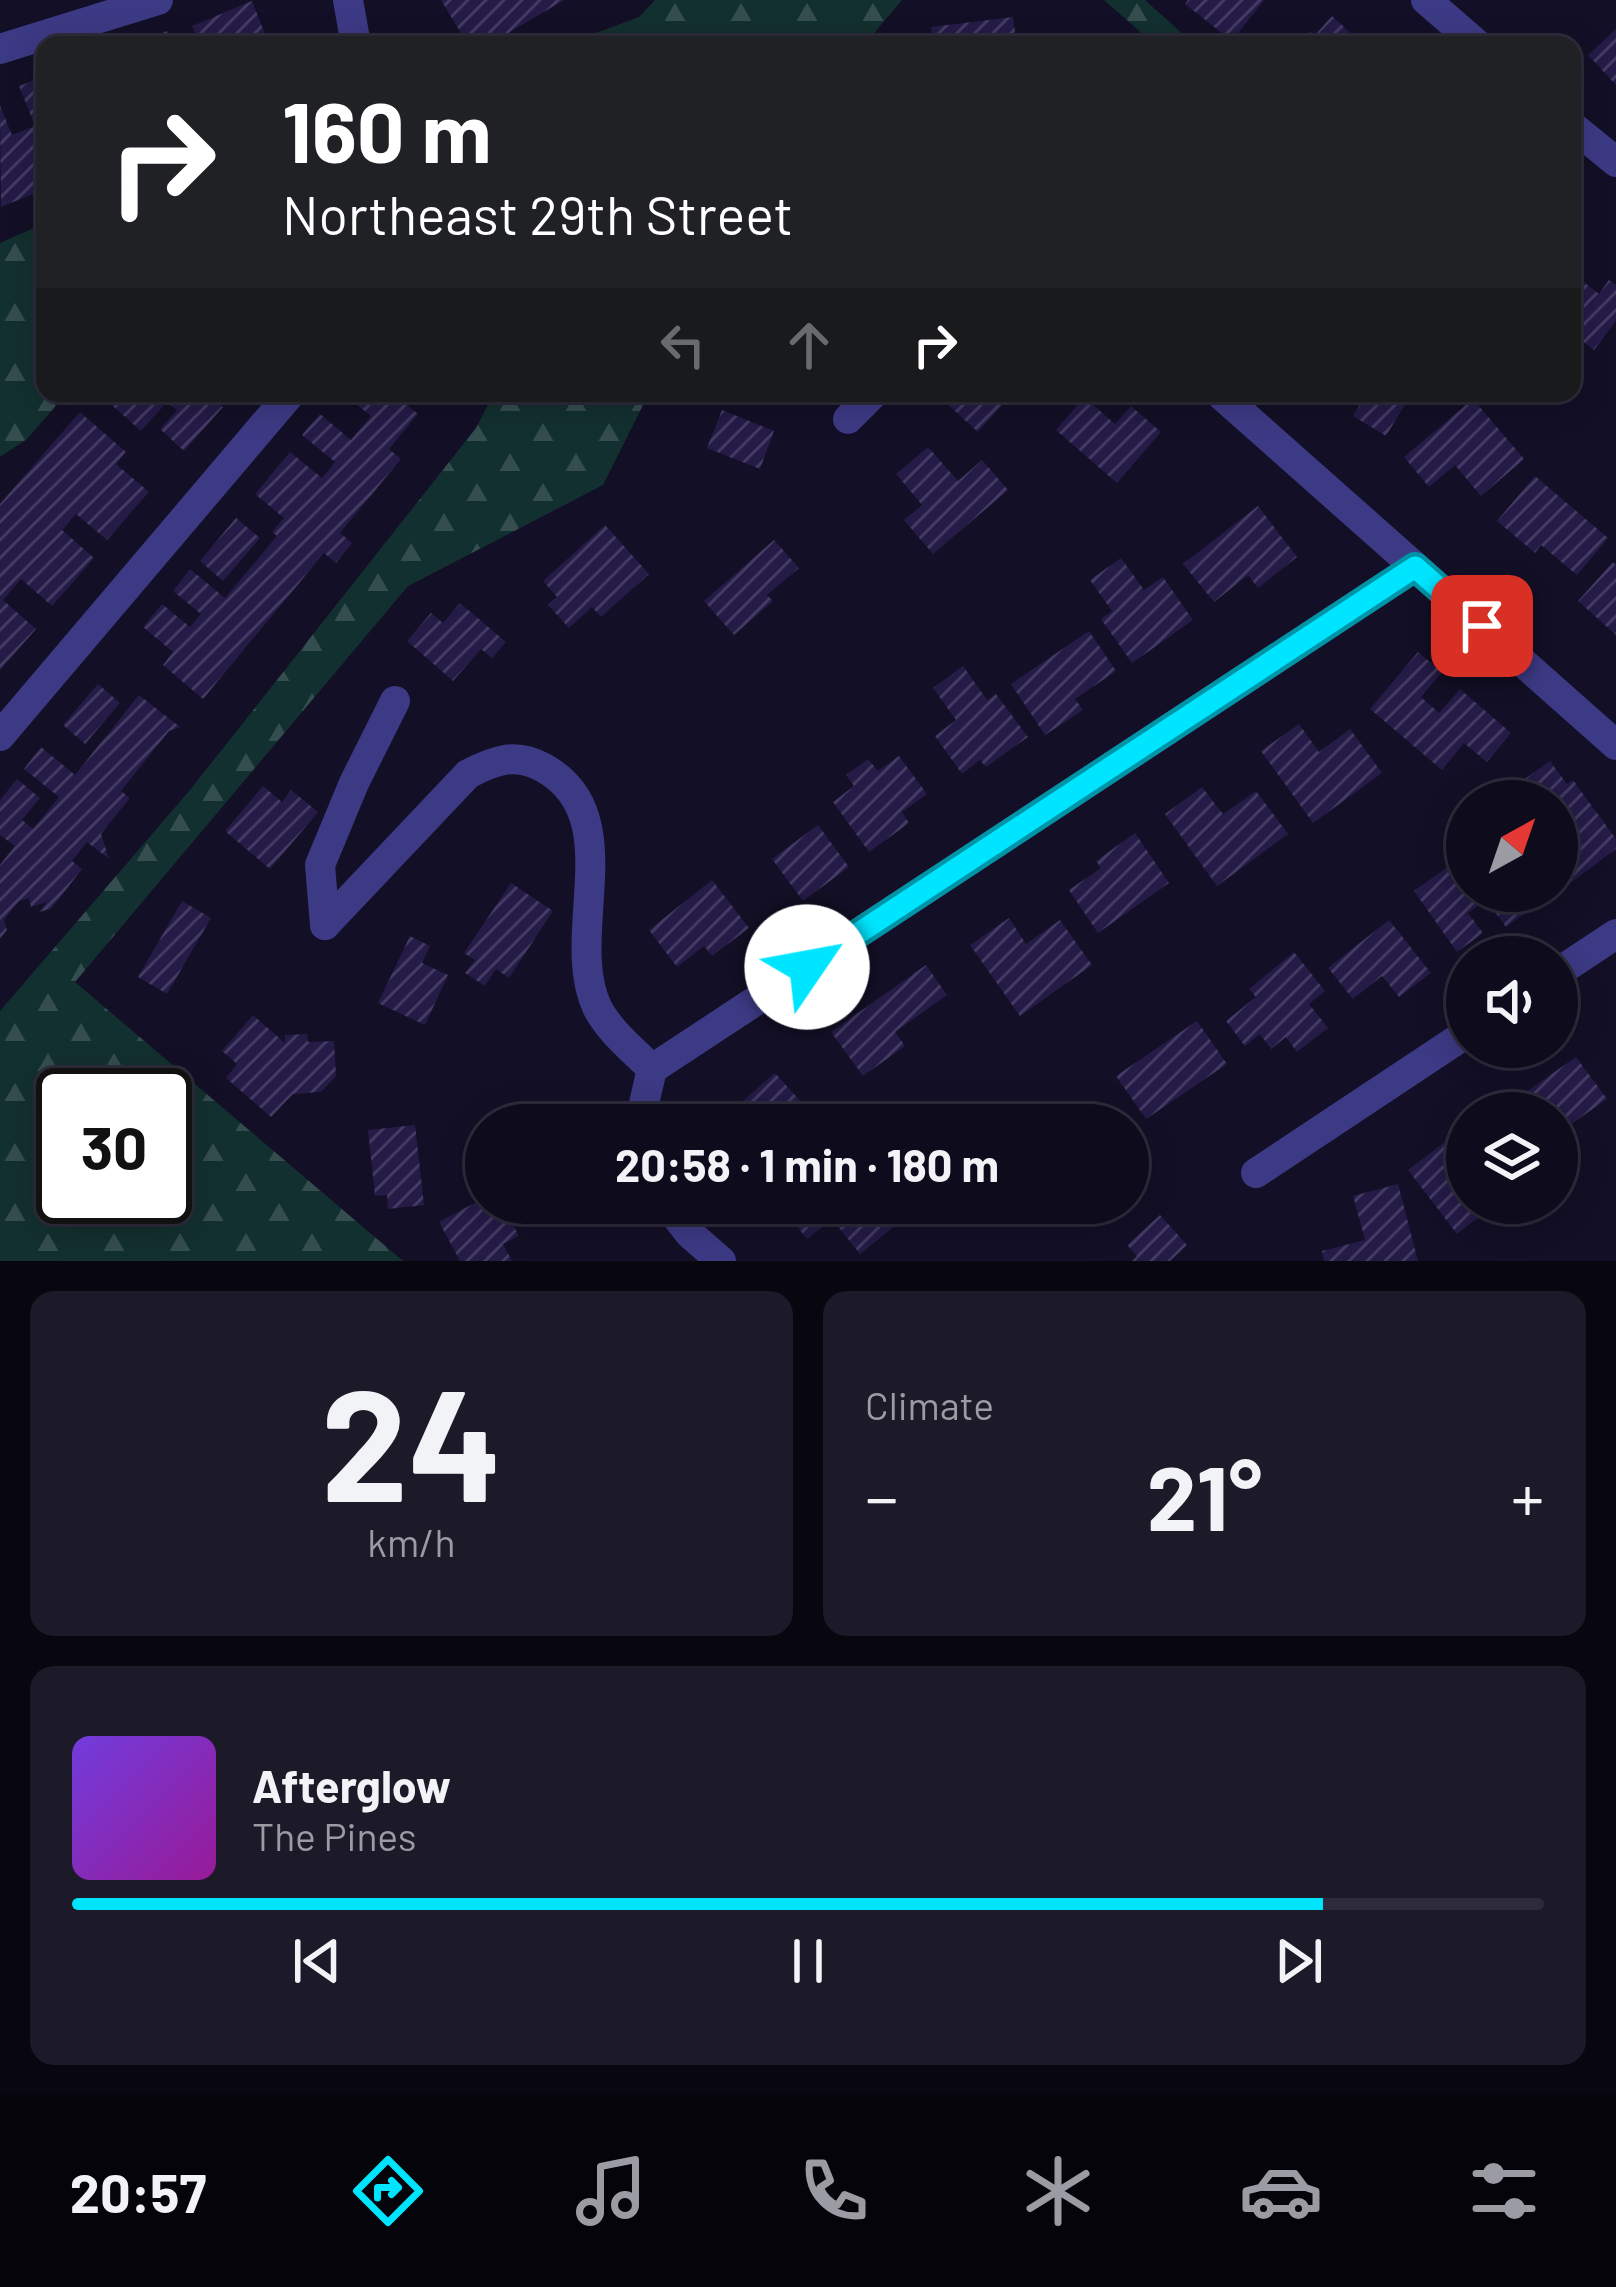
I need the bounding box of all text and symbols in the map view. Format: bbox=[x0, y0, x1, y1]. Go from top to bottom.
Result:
text: 160 m bbox=[282, 79, 492, 180]
icon: right bbox=[84, 84, 240, 240]
text: Northeast 29th Street bbox=[282, 181, 793, 246]
icon: left bbox=[650, 312, 716, 378]
icon: ahead bbox=[776, 312, 842, 378]
icon: right bbox=[902, 312, 968, 378]
pin bbox=[1431, 575, 1533, 677]
icon: arrive bbox=[1449, 593, 1515, 659]
north arrow bbox=[1446, 780, 1578, 912]
map controls bbox=[1446, 780, 1578, 1224]
position arrow bbox=[744, 904, 870, 1030]
button: sound bbox=[1446, 936, 1578, 1068]
speed limit sign: 30 bbox=[36, 1068, 192, 1224]
button: layers bbox=[1446, 1092, 1578, 1224]
text: 20:58 · 1 min · 180 m bbox=[615, 1137, 999, 1191]
text: 24 bbox=[321, 1346, 502, 1533]
text: Climate bbox=[865, 1381, 994, 1428]
text: 21° bbox=[1147, 1441, 1262, 1549]
text: − bbox=[865, 1456, 898, 1535]
text: + bbox=[1511, 1456, 1544, 1535]
text: km/h bbox=[367, 1518, 456, 1565]
text: Afterglow bbox=[252, 1758, 451, 1812]
text: The Pines bbox=[252, 1812, 417, 1859]
icon: previous bbox=[284, 1928, 350, 1994]
icon: pause bbox=[775, 1928, 841, 1994]
icon: next bbox=[1266, 1928, 1332, 1994]
icon: directions bbox=[346, 2149, 430, 2233]
icon: music bbox=[569, 2149, 653, 2233]
icon: phone bbox=[792, 2149, 876, 2233]
icon: climate bbox=[1016, 2149, 1100, 2233]
icon: car bbox=[1239, 2149, 1323, 2233]
icon: filters bbox=[1462, 2149, 1546, 2233]
text: 20:57 bbox=[70, 2159, 206, 2224]

